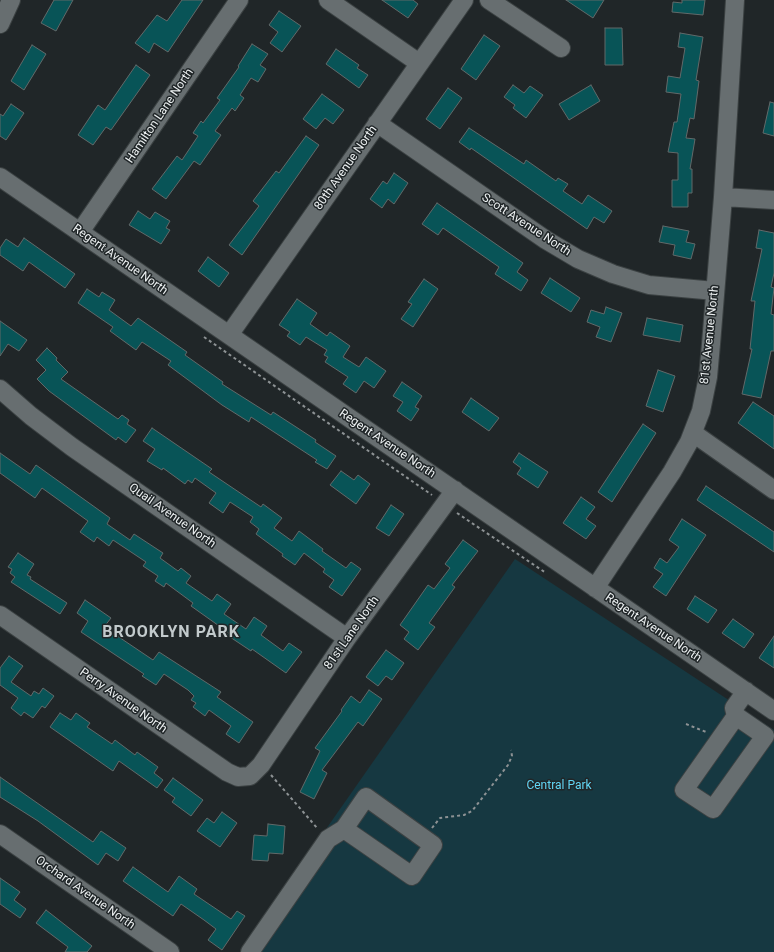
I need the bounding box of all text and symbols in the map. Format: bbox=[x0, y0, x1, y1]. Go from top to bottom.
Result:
street label: Hamilton Lane North bbox=[123, 66, 197, 166]
street label: 80th Avenue North bbox=[312, 123, 380, 213]
street label: Scott Avenue North bbox=[479, 191, 573, 259]
street label: Regent Avenue North bbox=[70, 222, 170, 298]
street label: 81st Avenue North bbox=[698, 285, 722, 385]
street label: Regent Avenue North bbox=[336, 406, 438, 482]
street label: Quail Avenue North bbox=[126, 481, 218, 551]
street label: Regent Avenue North bbox=[602, 590, 704, 666]
street label: 81st Lane North bbox=[321, 594, 383, 672]
district label: BROOKLYN PARK bbox=[102, 623, 240, 643]
street label: Perry Avenue North bbox=[77, 665, 169, 737]
park label: Central Park bbox=[526, 779, 592, 793]
street label: Orchard Avenue North bbox=[33, 853, 137, 933]

